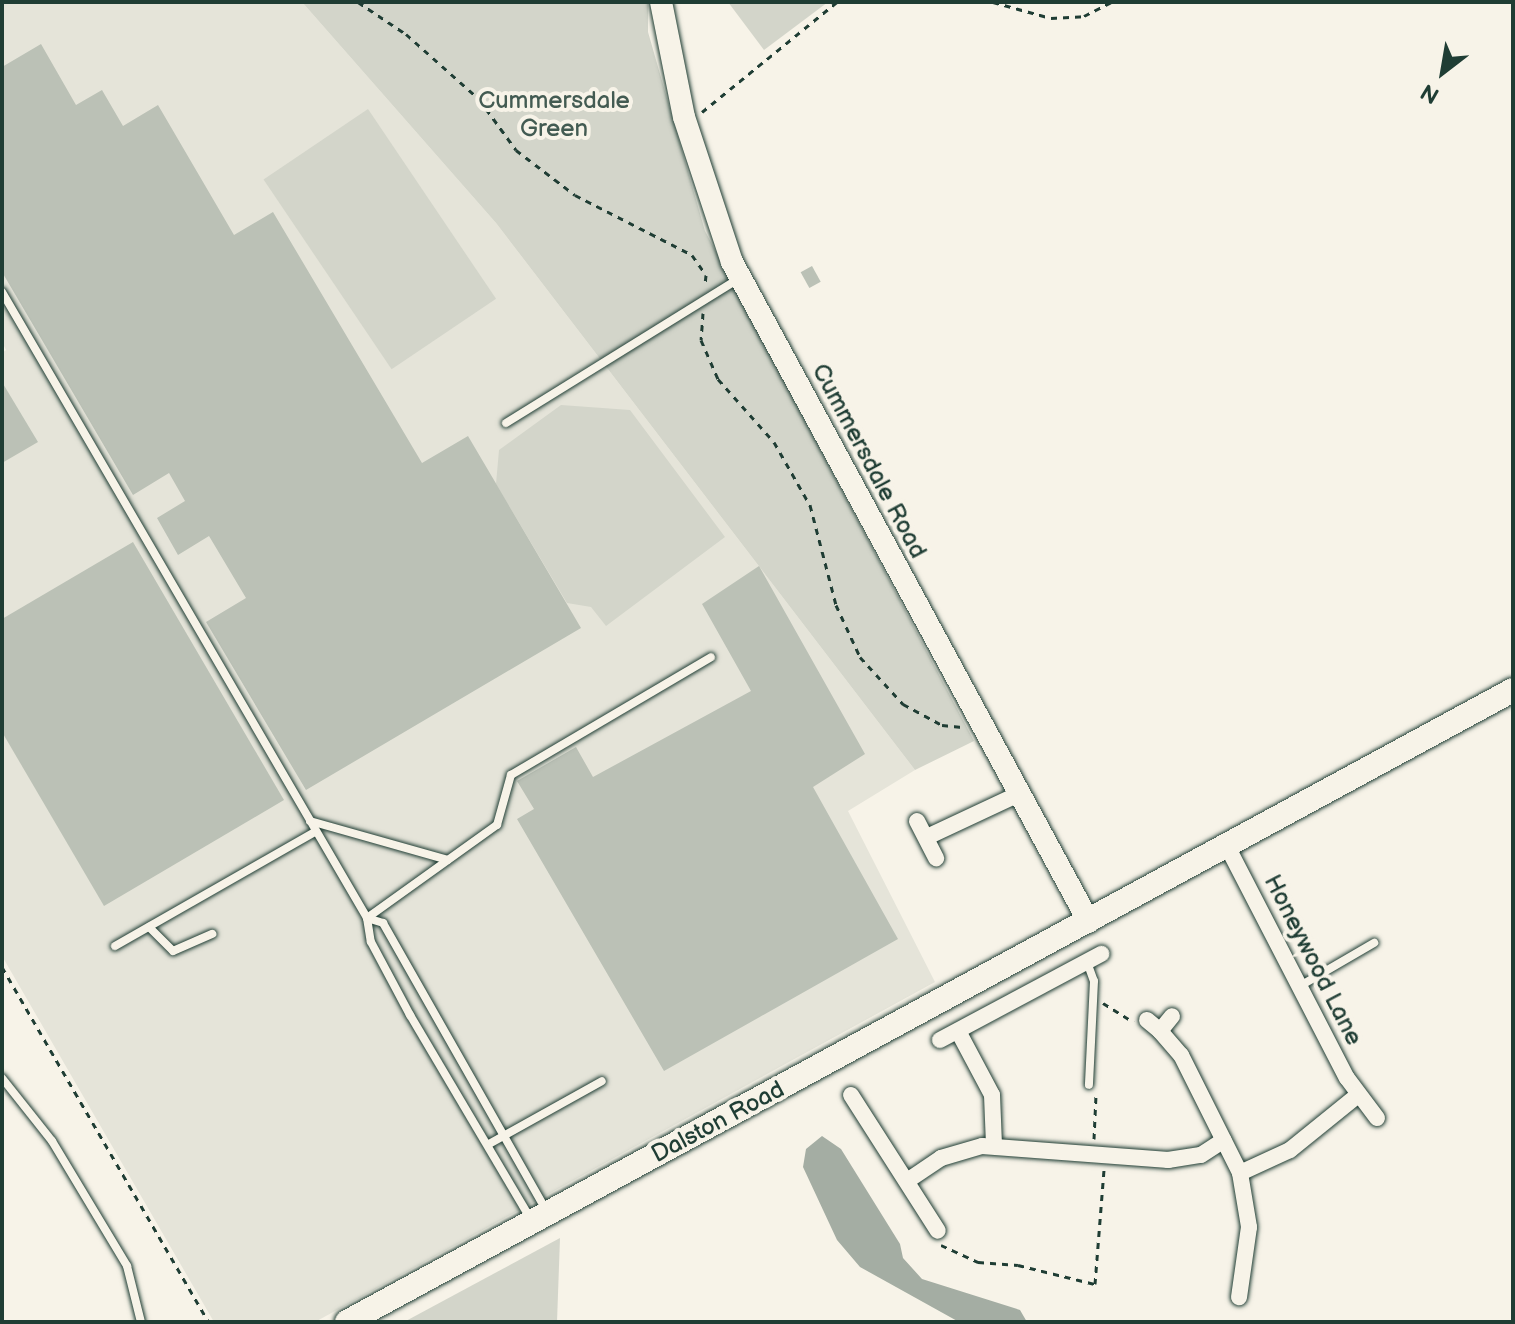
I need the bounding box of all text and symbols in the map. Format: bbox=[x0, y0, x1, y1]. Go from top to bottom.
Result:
north arrow bbox=[1403, 32, 1483, 112]
text: N bbox=[1416, 77, 1444, 109]
park label: Cummersdale Green bbox=[478, 87, 630, 143]
street label: Cummersdale Road bbox=[806, 359, 932, 563]
street label: Honeywood Lane bbox=[1258, 870, 1368, 1050]
street label: Dalston Road bbox=[647, 1075, 789, 1169]

